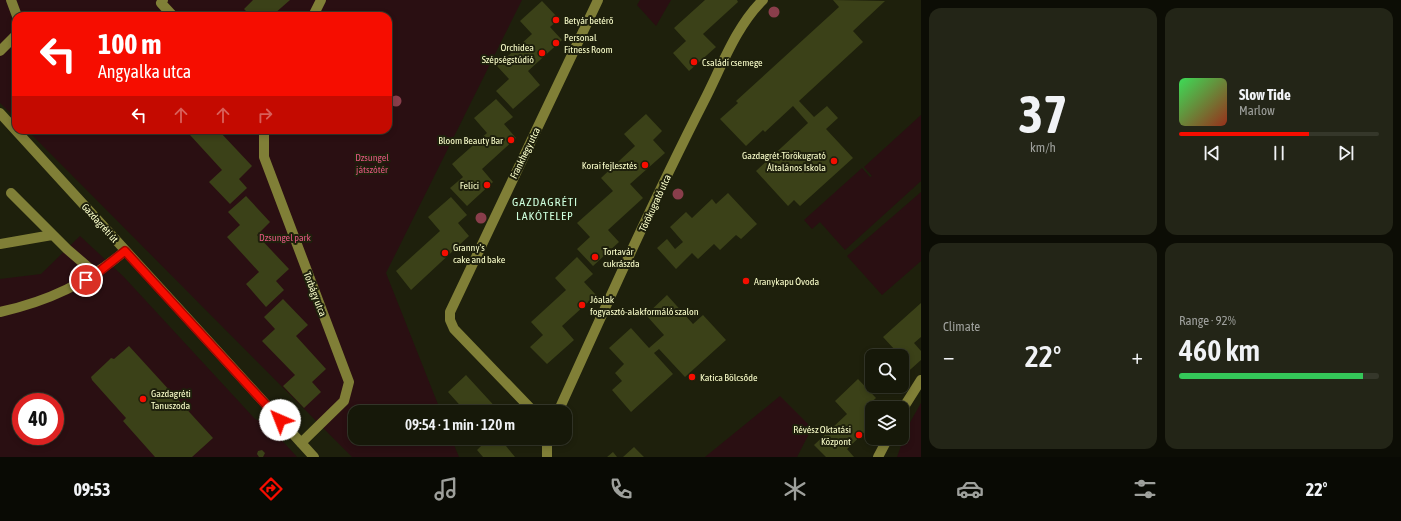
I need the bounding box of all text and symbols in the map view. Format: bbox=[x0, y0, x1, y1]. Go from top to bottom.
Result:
marker: Betyár betérő bbox=[551, 15, 561, 25]
place label: Betyár betérő bbox=[564, 15, 614, 26]
icon: left bbox=[32, 28, 84, 80]
text: 100 m bbox=[98, 28, 161, 60]
place label: Personal Fitness Room bbox=[564, 32, 613, 55]
marker: Personal Fitness Room bbox=[551, 38, 561, 48]
place label: Orchidea Szépségstúdió bbox=[482, 42, 534, 65]
marker: Orchidea Szépségstúdió bbox=[537, 48, 547, 58]
marker: Családi csemege bbox=[689, 57, 699, 67]
place label: Családi csemege bbox=[702, 57, 763, 68]
text: Angyalka utca bbox=[98, 61, 191, 82]
text: 37 bbox=[1019, 84, 1067, 144]
text: Slow Tide bbox=[1239, 86, 1291, 103]
text: Marlow bbox=[1239, 103, 1275, 118]
icon: left bbox=[128, 104, 150, 126]
icon: ahead bbox=[170, 104, 192, 126]
icon: ahead bbox=[212, 104, 234, 126]
icon: right bbox=[254, 104, 276, 126]
street label: Frankhegy utca bbox=[508, 125, 542, 180]
place label: Bloom Beauty Bar bbox=[438, 135, 504, 146]
marker: Bloom Beauty Bar bbox=[506, 135, 516, 145]
text: km/h bbox=[1030, 140, 1056, 155]
icon: previous bbox=[1201, 142, 1223, 164]
icon: pause bbox=[1268, 142, 1290, 164]
icon: next bbox=[1335, 142, 1357, 164]
place label: Gazdagrét-Törökugrató Általános Iskola bbox=[742, 150, 826, 173]
park label: Dzsungel játszótér bbox=[355, 152, 389, 175]
marker: Gazdagrét-Törökugrató Általános Iskola bbox=[829, 156, 839, 166]
place label: Korai fejlesztés bbox=[582, 160, 637, 171]
marker: Korai fejlesztés bbox=[640, 160, 650, 170]
street label: Törökugrató utca bbox=[637, 172, 673, 233]
place label: Felici bbox=[460, 180, 479, 191]
marker: Felici bbox=[482, 180, 492, 190]
district label: GAZDAGRÉTI LAKÓTELEP bbox=[512, 195, 578, 223]
street label: Gazdagréti út bbox=[80, 201, 121, 245]
park label: Dzsungel park bbox=[259, 232, 312, 243]
place label: Granny's cake and bake bbox=[453, 242, 506, 265]
place label: Tortavár cukrászda bbox=[603, 246, 640, 269]
marker: Granny's cake and bake bbox=[440, 248, 450, 258]
marker: Tortavár cukrászda bbox=[590, 252, 600, 262]
pin bbox=[69, 263, 103, 297]
icon: arrive bbox=[75, 269, 97, 291]
street label: Torbágy utca bbox=[302, 270, 329, 318]
marker: Aranykapu Óvoda bbox=[741, 276, 751, 286]
place label: Aranykapu Óvoda bbox=[754, 276, 820, 287]
place label: Jóalak fogyasztó-alakformáló szalon bbox=[590, 294, 699, 317]
marker: Jóalak fogyasztó-alakformáló szalon bbox=[577, 300, 587, 310]
text: Range · 92% bbox=[1179, 313, 1236, 328]
text: Climate bbox=[943, 319, 980, 334]
text: 460 km bbox=[1179, 333, 1260, 367]
text: 22° bbox=[1025, 339, 1061, 373]
text: − bbox=[943, 343, 954, 369]
text: + bbox=[1132, 343, 1143, 369]
map controls bbox=[865, 349, 909, 445]
button: search bbox=[865, 349, 909, 393]
marker: Katica Bölcsőde bbox=[687, 372, 697, 382]
place label: Katica Bölcsőde bbox=[700, 372, 758, 383]
place label: Gazdagréti Tanuszoda bbox=[151, 388, 191, 411]
speed limit sign: 40 bbox=[12, 393, 64, 445]
marker: Gazdagréti Tanuszoda bbox=[138, 394, 148, 404]
position arrow bbox=[259, 399, 301, 441]
button: layers bbox=[865, 401, 909, 445]
text: 09:54 · 1 min · 120 m bbox=[405, 416, 515, 433]
place label: Révész Oktatási Központ bbox=[793, 424, 851, 447]
marker: Révész Oktatási Központ bbox=[854, 430, 864, 440]
icon: directions bbox=[257, 475, 285, 503]
icon: music bbox=[432, 475, 460, 503]
icon: phone bbox=[607, 475, 635, 503]
icon: climate bbox=[781, 475, 809, 503]
icon: car bbox=[956, 475, 984, 503]
icon: filters bbox=[1131, 475, 1159, 503]
text: 09:53 bbox=[73, 479, 110, 500]
text: 22° bbox=[1306, 479, 1328, 500]

